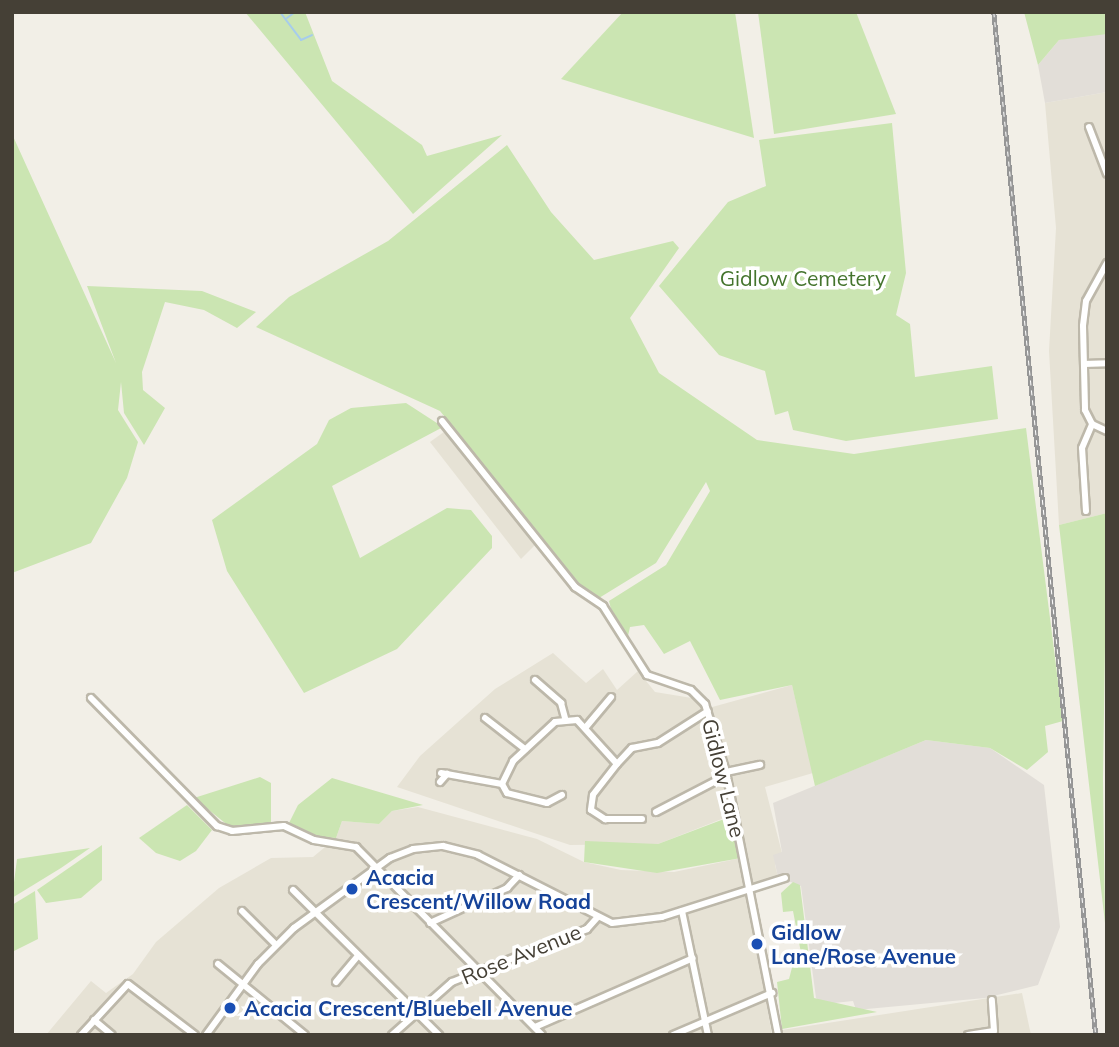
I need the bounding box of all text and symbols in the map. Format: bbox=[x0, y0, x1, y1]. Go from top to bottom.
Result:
park label: Gidlow Cemetery bbox=[720, 265, 886, 291]
street label: Gidlow Lane bbox=[697, 716, 751, 840]
place label: Acacia Crescent/Willow Road bbox=[366, 864, 591, 914]
marker: Acacia Crescent/Willow Road bbox=[344, 881, 360, 897]
street label: Rose Avenue bbox=[458, 919, 584, 989]
place label: Gidlow Lane/Rose Avenue bbox=[771, 919, 956, 969]
marker: Gidlow Lane/Rose Avenue bbox=[749, 936, 765, 952]
place label: Acacia Crescent/Bluebell Avenue bbox=[244, 995, 573, 1021]
marker: Acacia Crescent/Bluebell Avenue bbox=[222, 1000, 238, 1016]

